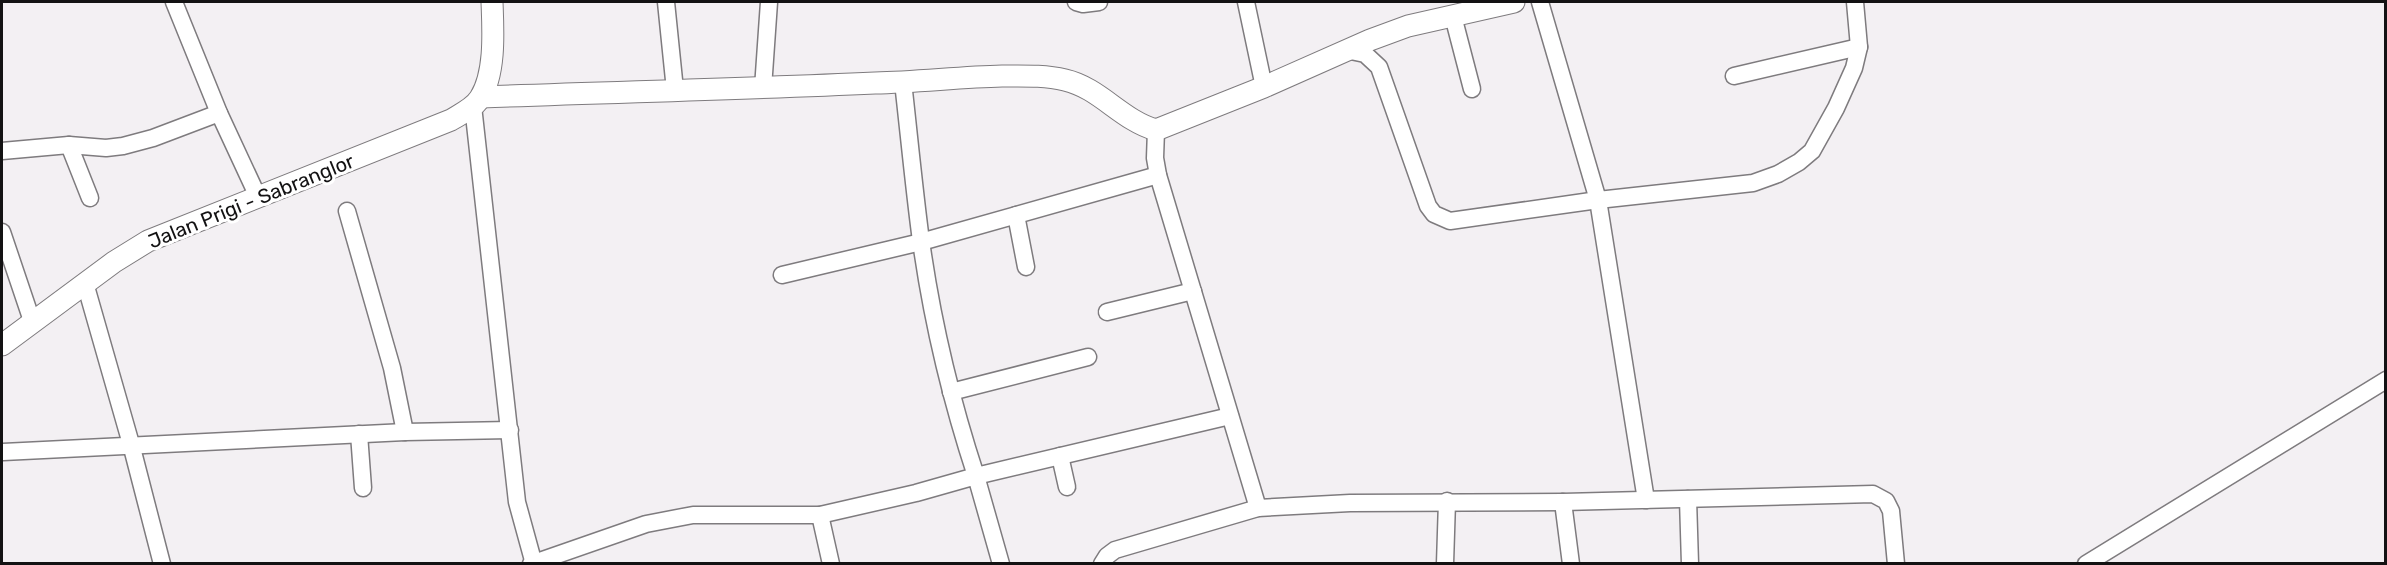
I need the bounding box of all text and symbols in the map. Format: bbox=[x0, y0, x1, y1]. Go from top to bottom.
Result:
street label: Jalan Prigi - Sabranglor bbox=[145, 149, 358, 253]

